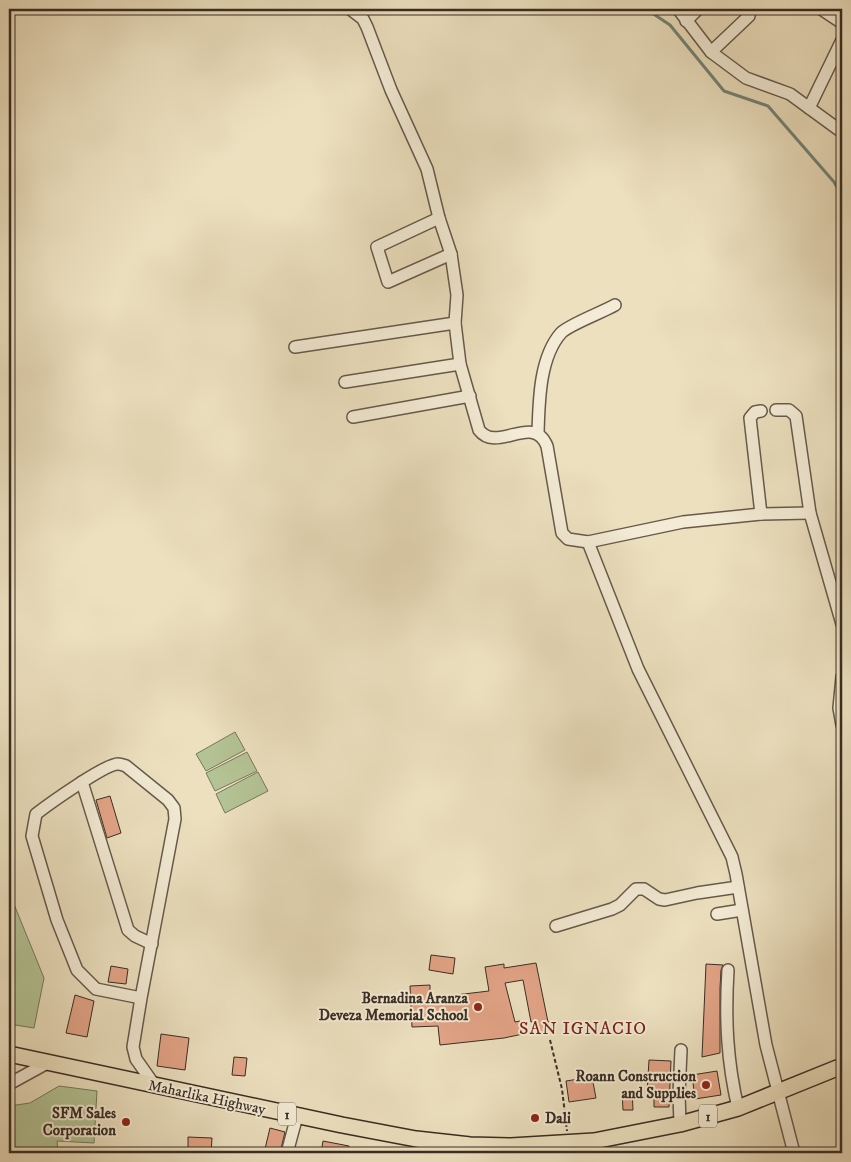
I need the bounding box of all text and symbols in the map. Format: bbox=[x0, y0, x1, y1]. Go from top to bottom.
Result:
place label: Bernadina Aranza Deveza Memorial School bbox=[319, 989, 469, 1025]
marker: Bernadina Aranza Deveza Memorial School bbox=[472, 1001, 484, 1013]
district label: SAN IGNACIO bbox=[519, 1018, 647, 1040]
place label: Roann Construction and Supplies bbox=[576, 1067, 696, 1103]
street label: Maharlika Highway bbox=[146, 1076, 268, 1119]
marker: Roann Construction and Supplies bbox=[700, 1079, 712, 1091]
road number: 1 bbox=[278, 1102, 296, 1126]
place label: SFM Sales Corporation bbox=[43, 1104, 116, 1140]
road number: 1 bbox=[699, 1104, 717, 1128]
place label: Dali bbox=[545, 1109, 571, 1128]
marker: Dali bbox=[529, 1112, 541, 1124]
marker: SFM Sales Corporation bbox=[120, 1116, 132, 1128]

